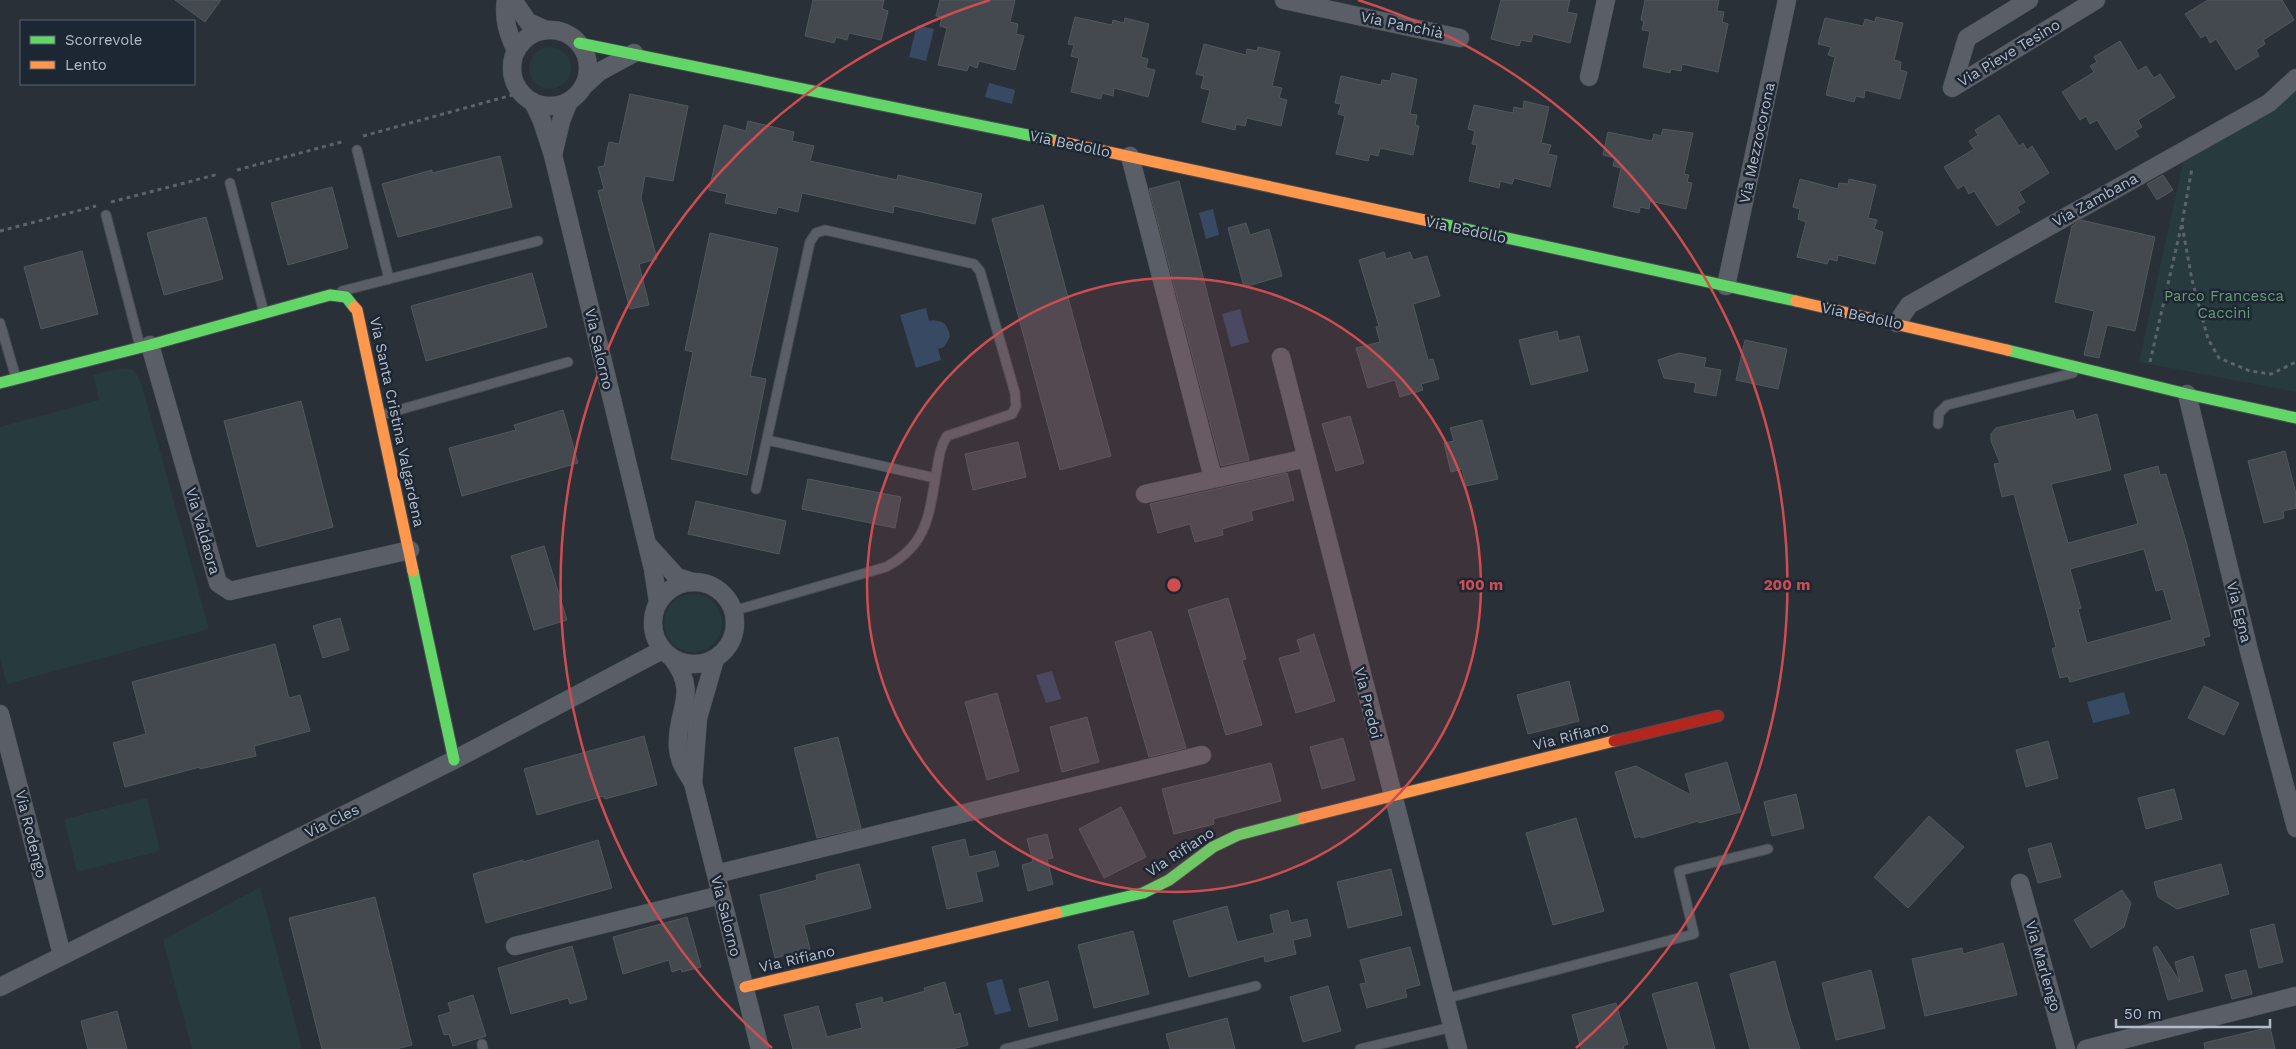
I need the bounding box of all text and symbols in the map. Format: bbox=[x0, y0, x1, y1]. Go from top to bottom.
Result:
street label: Via Panchià bbox=[1359, 7, 1445, 43]
street label: Via Pieve Tesino bbox=[1955, 15, 2063, 91]
legend bbox=[20, 20, 195, 85]
text: Scorrevole bbox=[65, 31, 143, 49]
text: Lento bbox=[65, 56, 107, 74]
street label: Via Mezzocorona bbox=[1735, 80, 1779, 205]
street label: Via Bedollo bbox=[1028, 127, 1112, 161]
street label: Via Zambana bbox=[2049, 169, 2141, 231]
street label: Via Bedollo bbox=[1424, 213, 1508, 247]
park label: Parco Francesca Caccini bbox=[2164, 287, 2285, 322]
street label: Via Bedollo bbox=[1820, 299, 1904, 333]
street label: Via Salorno bbox=[581, 307, 617, 391]
street label: Via Santa Cristina Valgardena bbox=[366, 315, 428, 529]
street label: Via Valdaora bbox=[182, 485, 224, 577]
centre of rings bbox=[1165, 576, 1183, 594]
text: 100 m bbox=[1459, 576, 1503, 594]
text: 200 m bbox=[1764, 576, 1810, 594]
street label: Via Egna bbox=[2223, 580, 2255, 645]
street label: Via Predoi bbox=[1350, 665, 1386, 741]
street label: Via Rifiano bbox=[1531, 718, 1611, 754]
street label: Via Rodengo bbox=[11, 788, 51, 880]
street label: Via Cles bbox=[302, 800, 362, 842]
street label: Via Rifiano bbox=[1143, 823, 1217, 881]
street label: Via Salorno bbox=[707, 874, 745, 958]
street label: Via Marlengo bbox=[2021, 918, 2065, 1014]
street label: Via Rifiano bbox=[757, 942, 837, 976]
scale bar bbox=[2116, 996, 2270, 1028]
text: 50 m bbox=[2124, 1005, 2161, 1023]

